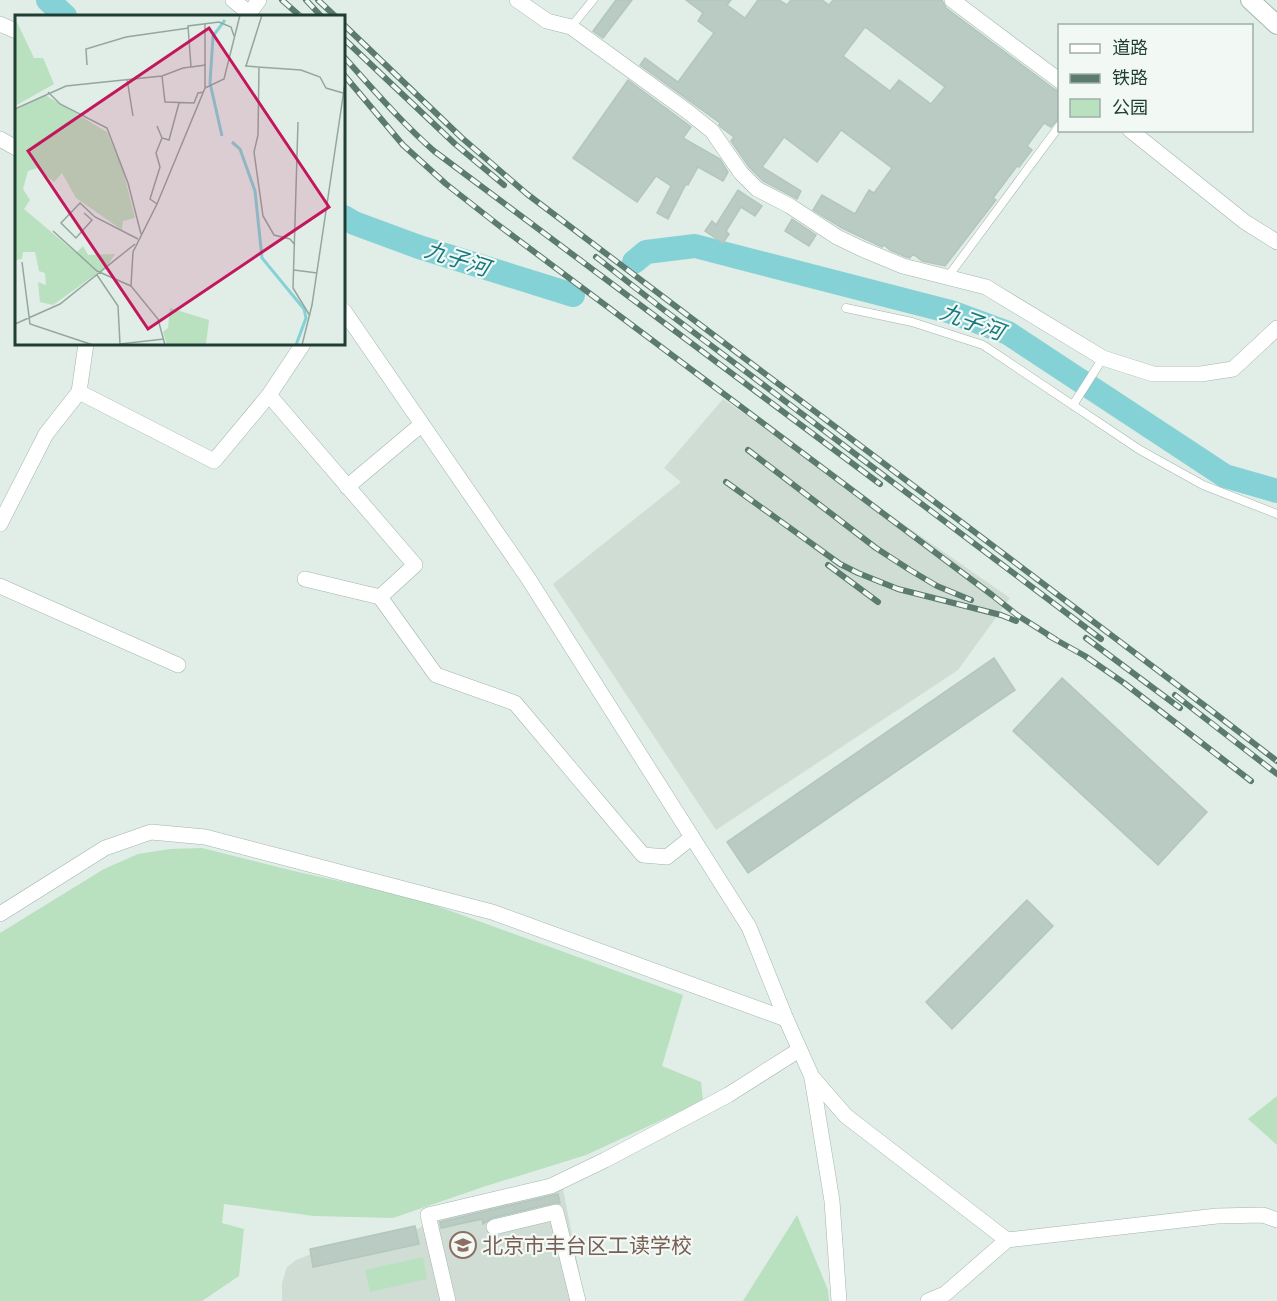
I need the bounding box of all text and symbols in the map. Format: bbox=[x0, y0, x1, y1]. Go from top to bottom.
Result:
inset map bbox=[15, 15, 345, 345]
legend bbox=[1058, 24, 1253, 132]
text: 道路 bbox=[1112, 37, 1148, 58]
text: 铁路 bbox=[1112, 67, 1148, 88]
text: 公园 bbox=[1112, 97, 1148, 118]
water label: 九子河 bbox=[422, 237, 496, 282]
water label: 九子河 bbox=[937, 299, 1011, 346]
school or university icon: 北京市丰台区工读学校 bbox=[448, 1230, 478, 1260]
place label: 北京市丰台区工读学校 bbox=[482, 1233, 692, 1258]

